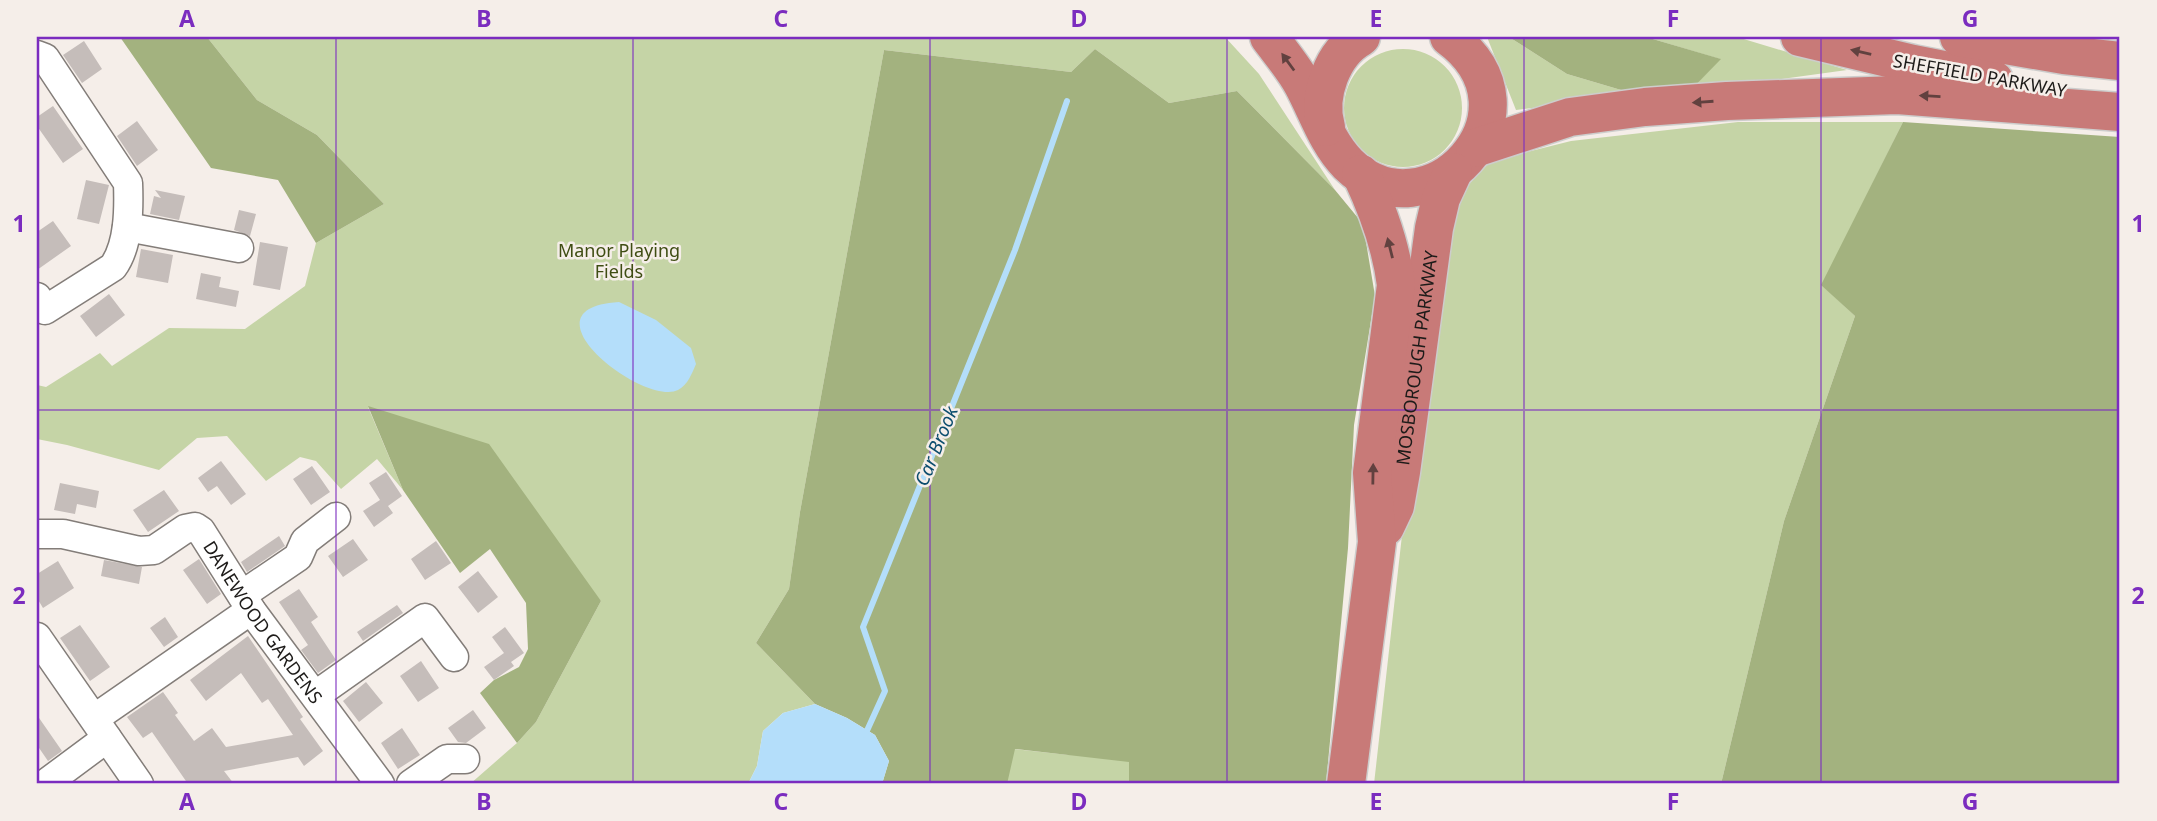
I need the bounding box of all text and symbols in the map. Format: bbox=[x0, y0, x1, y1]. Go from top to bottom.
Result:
text: A bbox=[179, 2, 195, 34]
text: B bbox=[476, 2, 492, 34]
text: C bbox=[774, 2, 789, 34]
text: D bbox=[1071, 2, 1087, 34]
text: E bbox=[1370, 2, 1382, 34]
text: F bbox=[1667, 2, 1679, 34]
text: G bbox=[1962, 2, 1978, 34]
one-way arrow bbox=[1849, 46, 1871, 57]
street label: SHEFFIELD PARKWAY bbox=[1891, 48, 2069, 102]
one-way arrow bbox=[1280, 54, 1295, 72]
one-way arrow bbox=[1919, 91, 1941, 102]
one-way arrow bbox=[1692, 97, 1714, 108]
text: 1 bbox=[12, 207, 26, 239]
text: 1 bbox=[2131, 207, 2145, 239]
one-way arrow bbox=[1384, 237, 1395, 259]
park label: Manor Playing Fields bbox=[558, 238, 680, 283]
street label: MOSBOROUGH PARKWAY bbox=[1390, 248, 1443, 467]
water label: Car Brook bbox=[908, 402, 964, 490]
one-way arrow bbox=[1368, 462, 1379, 484]
street label: DANEWOOD GARDENS bbox=[198, 536, 328, 708]
text: 2 bbox=[12, 579, 26, 611]
text: 2 bbox=[2131, 579, 2145, 611]
text: A bbox=[179, 785, 195, 817]
text: B bbox=[476, 785, 492, 817]
text: C bbox=[774, 785, 789, 817]
text: D bbox=[1071, 785, 1087, 817]
text: E bbox=[1370, 785, 1382, 817]
text: F bbox=[1667, 785, 1679, 817]
text: G bbox=[1962, 785, 1978, 817]

